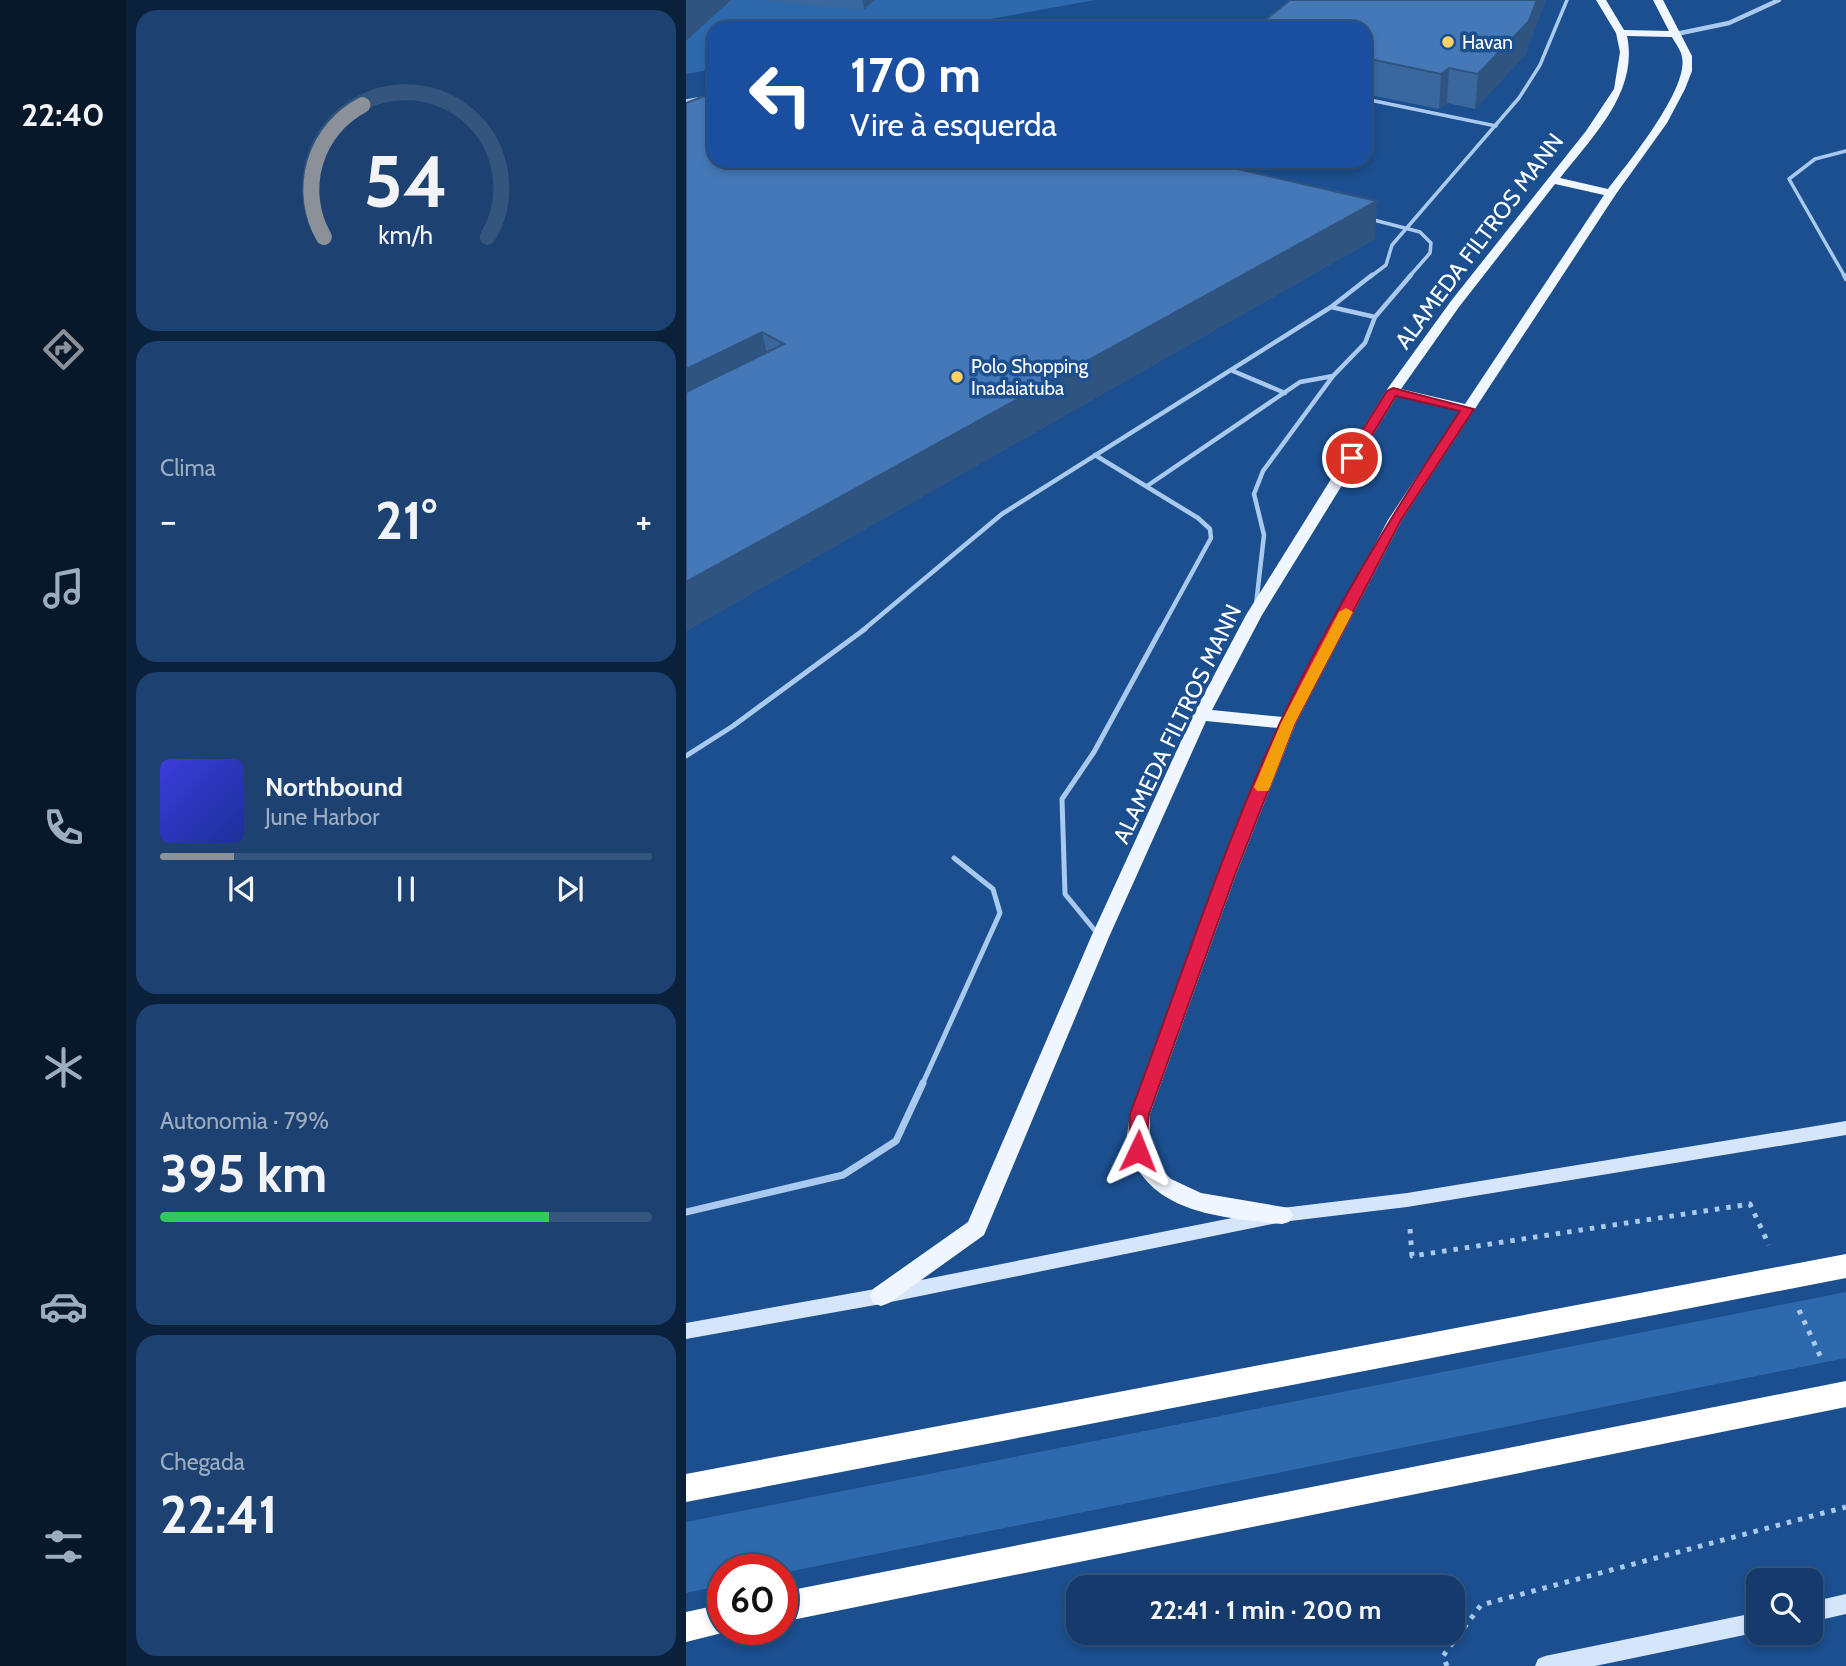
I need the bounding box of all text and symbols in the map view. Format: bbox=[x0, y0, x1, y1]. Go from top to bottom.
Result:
place label: Havan bbox=[1462, 31, 1513, 54]
marker: Havan bbox=[1440, 34, 1456, 50]
text: 170 m bbox=[850, 45, 981, 104]
icon: left bbox=[735, 49, 826, 140]
text: 22:40 bbox=[21, 95, 105, 134]
text: Vire à esquerda bbox=[850, 105, 1057, 144]
street label: ALAMEDA FILTROS MANN bbox=[1389, 128, 1569, 354]
text: 54 bbox=[364, 137, 448, 225]
text: km/h bbox=[379, 219, 433, 249]
icon: directions bbox=[39, 325, 88, 374]
place label: Polo Shopping Inadaiatuba bbox=[971, 355, 1089, 400]
marker: Polo Shopping Inadaiatuba bbox=[949, 369, 965, 385]
pin bbox=[1322, 428, 1382, 488]
icon: arrive bbox=[1333, 439, 1371, 477]
text: Clima bbox=[160, 454, 216, 482]
text: 21° bbox=[375, 489, 437, 552]
text: − bbox=[160, 497, 177, 544]
text: + bbox=[635, 497, 652, 544]
icon: music bbox=[39, 564, 88, 613]
street label: ALAMEDA FILTROS MANN bbox=[1107, 600, 1247, 848]
text: Northbound bbox=[265, 771, 403, 803]
icon: phone bbox=[39, 803, 88, 852]
text: June Harbor bbox=[265, 803, 379, 831]
icon: previous bbox=[223, 870, 261, 908]
icon: pause bbox=[387, 870, 425, 908]
icon: next bbox=[551, 870, 589, 908]
icon: climate bbox=[39, 1043, 88, 1092]
text: Autonomia · 79% bbox=[160, 1107, 329, 1135]
position arrow bbox=[1101, 1114, 1175, 1188]
text: 395 km bbox=[160, 1142, 327, 1205]
icon: car bbox=[39, 1282, 88, 1331]
text: Chegada bbox=[160, 1448, 245, 1476]
text: 22:41 bbox=[160, 1483, 278, 1546]
icon: filters bbox=[39, 1522, 88, 1571]
speed limit sign: 60 bbox=[707, 1554, 798, 1645]
map controls bbox=[1746, 1568, 1823, 1645]
button: search bbox=[1746, 1568, 1823, 1645]
text: 22:41 · 1 min · 200 m bbox=[1150, 1594, 1381, 1626]

